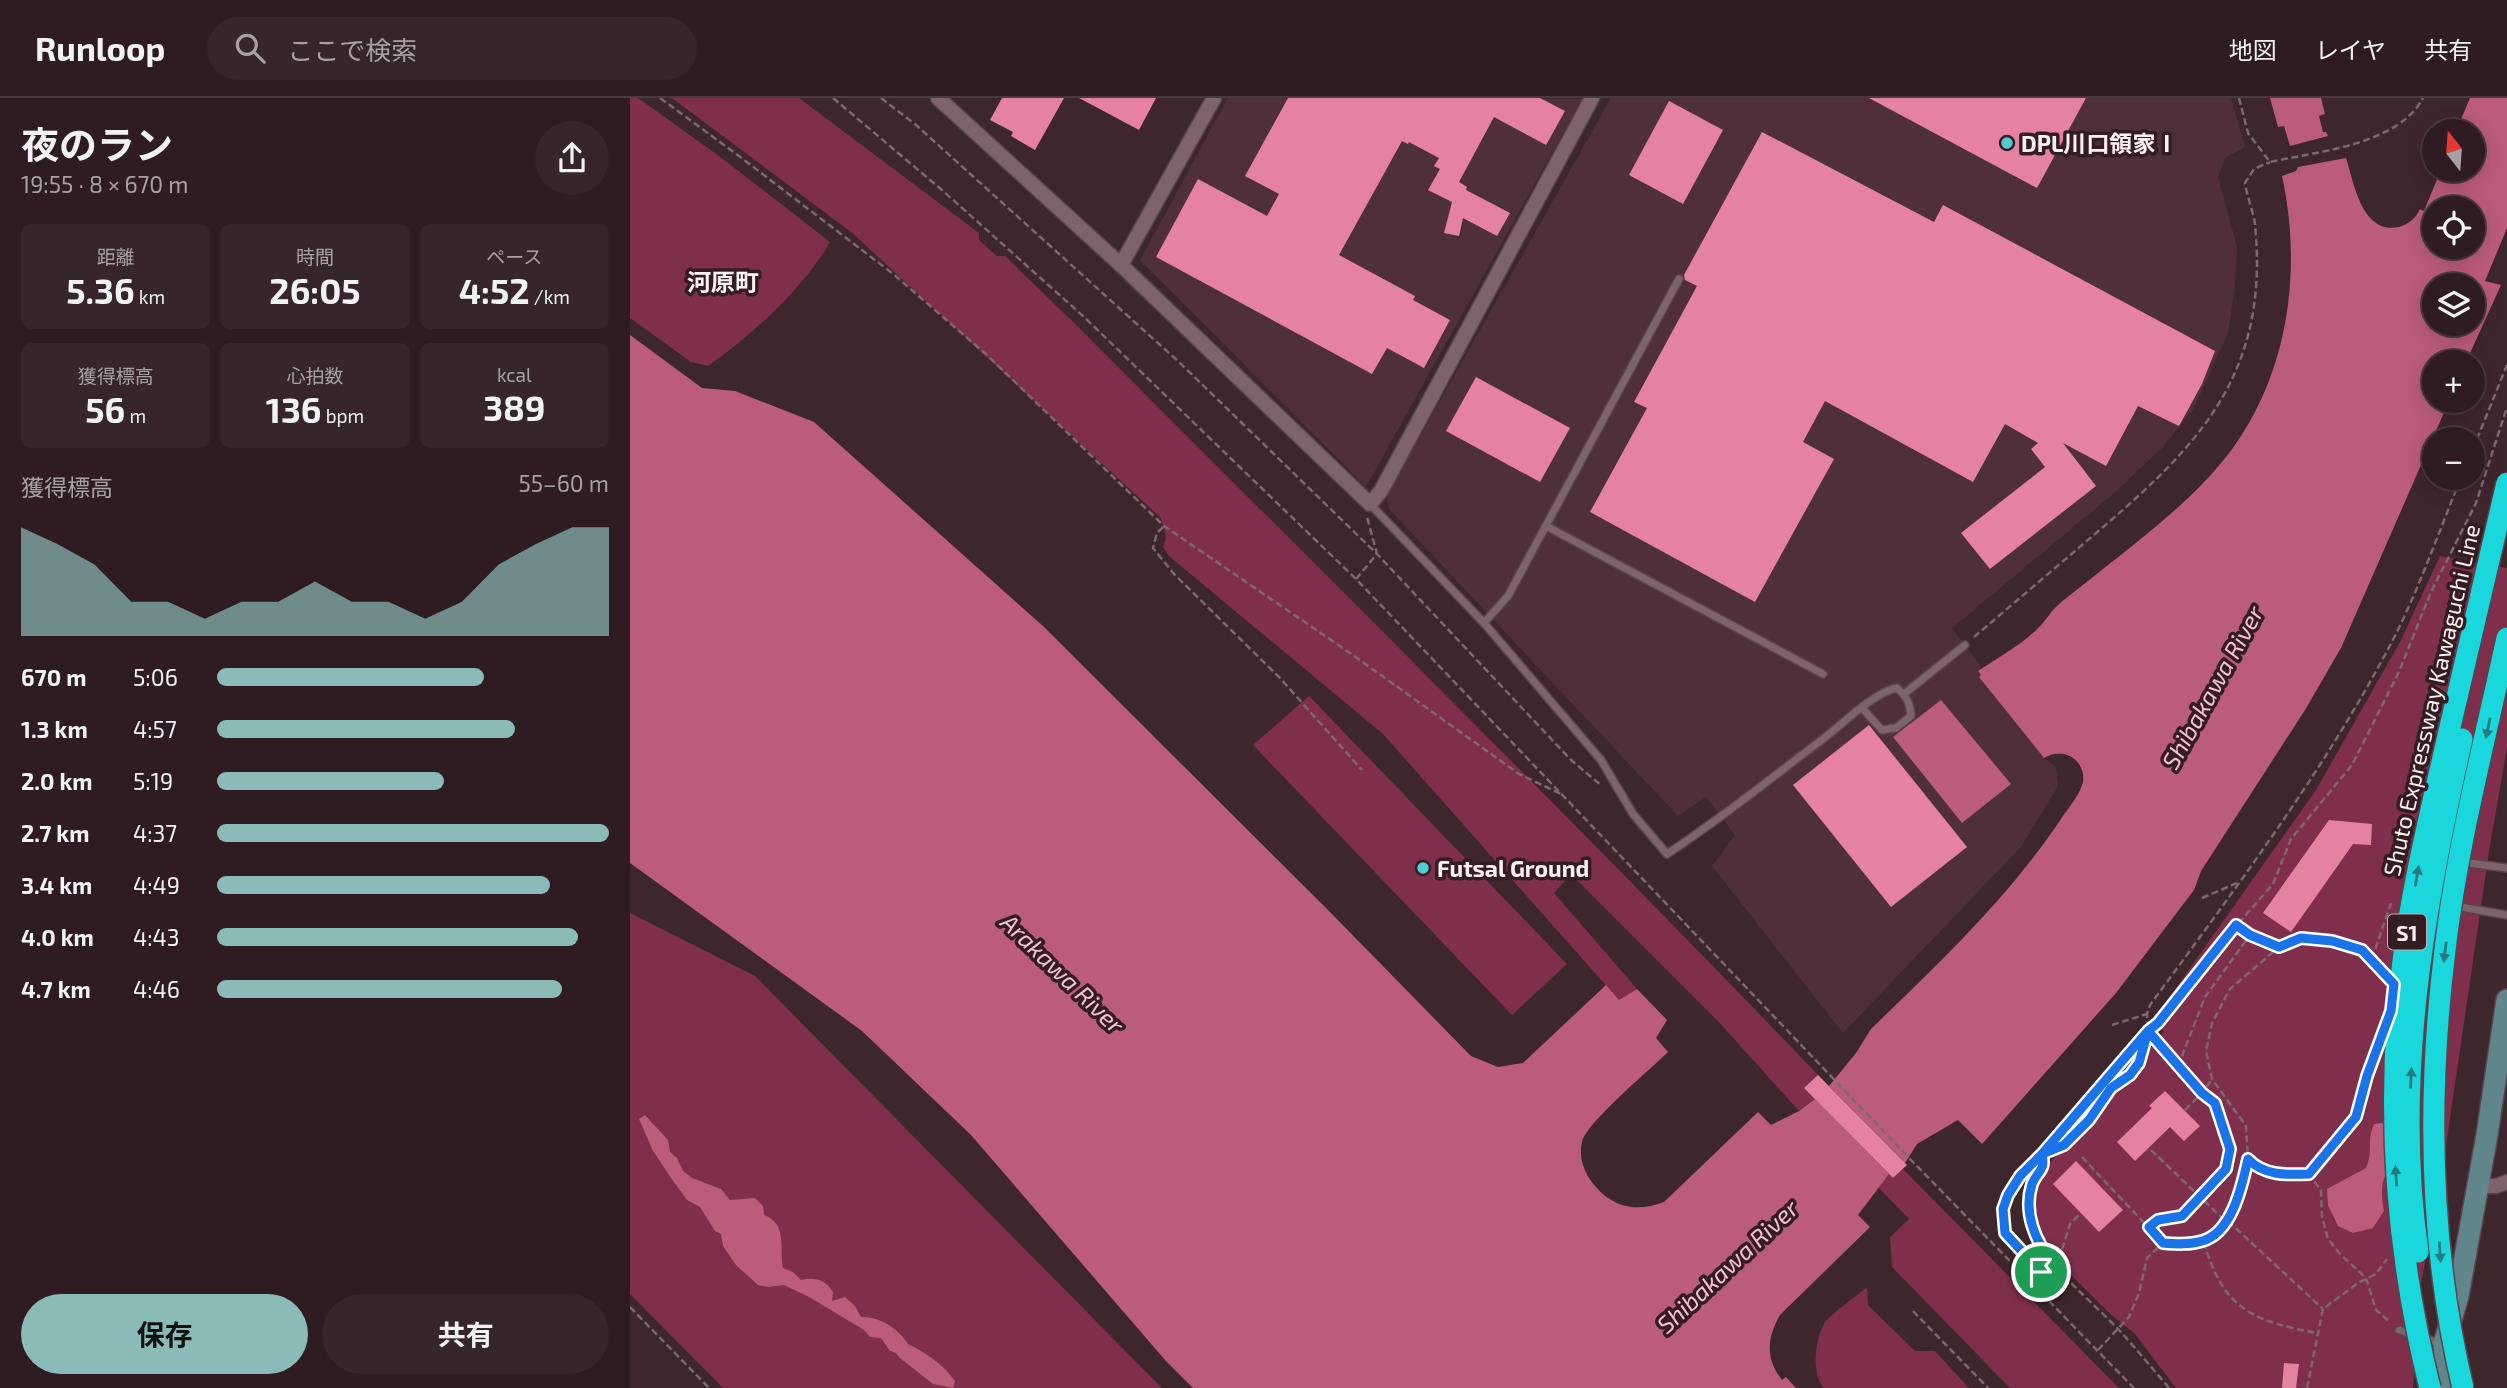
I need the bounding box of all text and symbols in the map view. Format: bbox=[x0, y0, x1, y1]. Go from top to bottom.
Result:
search box bbox=[207, 17, 697, 80]
text: Runloop bbox=[35, 28, 165, 68]
icon: search bbox=[231, 29, 269, 67]
text: ここで検索 bbox=[287, 34, 417, 65]
text: 地図 bbox=[2229, 35, 2277, 64]
text: レイヤ bbox=[2315, 35, 2386, 64]
text: 共有 bbox=[2424, 35, 2472, 64]
north arrow bbox=[2422, 119, 2485, 182]
map controls bbox=[2422, 119, 2485, 490]
text: 夜のラン bbox=[21, 121, 173, 167]
button: share bbox=[535, 121, 609, 195]
place label: DPL川口領家Ⅰ bbox=[2021, 129, 2178, 157]
marker: DPL川口領家Ⅰ bbox=[1999, 135, 2015, 151]
text: 19:55 · 8 × 670 m bbox=[21, 170, 189, 198]
button: locate bbox=[2422, 196, 2485, 259]
text: 距離 bbox=[97, 245, 135, 268]
text: 時間 bbox=[296, 245, 334, 268]
text: ペース bbox=[486, 245, 542, 268]
district label: 河原町 bbox=[687, 267, 759, 296]
text: 5.36 bbox=[66, 269, 135, 311]
text: 26:05 bbox=[269, 269, 361, 311]
text: 4:52 bbox=[459, 269, 530, 311]
button: layers bbox=[2422, 273, 2485, 336]
text: km bbox=[135, 285, 165, 308]
text: /km bbox=[530, 285, 570, 308]
button: + bbox=[2422, 350, 2485, 413]
text: kcal bbox=[497, 363, 532, 386]
text: 獲得標高 bbox=[78, 364, 154, 387]
text: 心拍数 bbox=[286, 364, 344, 387]
text: 389 bbox=[483, 386, 545, 428]
text: 56 bbox=[85, 388, 125, 430]
text: 136 bbox=[266, 388, 321, 430]
text: m bbox=[125, 404, 146, 427]
text: bpm bbox=[321, 404, 364, 427]
button: − bbox=[2422, 427, 2485, 490]
text: 55–60 m bbox=[518, 469, 609, 497]
text: 獲得標高 bbox=[21, 473, 113, 501]
street label: Shuto Expressway Kawaguchi Line bbox=[2377, 521, 2485, 879]
water label: Shibakawa River bbox=[2155, 600, 2269, 774]
text: 670 m bbox=[21, 663, 86, 691]
text: 5:06 bbox=[133, 663, 178, 691]
text: 1.3 km bbox=[21, 715, 88, 743]
text: 4:57 bbox=[133, 715, 177, 743]
one-way arrow bbox=[2482, 717, 2493, 739]
text: 2.0 km bbox=[21, 767, 93, 795]
text: 5:19 bbox=[133, 767, 173, 795]
text: 2.7 km bbox=[21, 819, 89, 847]
text: 4:37 bbox=[133, 819, 177, 847]
place label: Futsal Ground bbox=[1437, 854, 1589, 882]
marker: Futsal Ground bbox=[1415, 860, 1431, 876]
one-way arrow bbox=[2412, 865, 2423, 887]
text: 3.4 km bbox=[21, 871, 92, 899]
text: 4:49 bbox=[133, 871, 180, 899]
water label: Arakawa River bbox=[995, 906, 1131, 1039]
road number: S1 bbox=[2388, 914, 2426, 950]
text: 4.0 km bbox=[21, 923, 94, 951]
text: 4:43 bbox=[133, 923, 180, 951]
one-way arrow bbox=[2440, 941, 2451, 963]
text: 4.7 km bbox=[21, 975, 91, 1003]
text: 4:46 bbox=[133, 975, 180, 1003]
one-way arrow bbox=[2406, 1066, 2417, 1088]
one-way arrow bbox=[2390, 1165, 2401, 1187]
water label: Shibakawa River bbox=[1650, 1193, 1804, 1339]
one-way arrow bbox=[2435, 1241, 2446, 1263]
pin bbox=[2011, 1242, 2071, 1302]
icon: arrive bbox=[2022, 1253, 2060, 1291]
button: 保存 bbox=[21, 1294, 308, 1374]
button: 共有 bbox=[322, 1294, 609, 1374]

